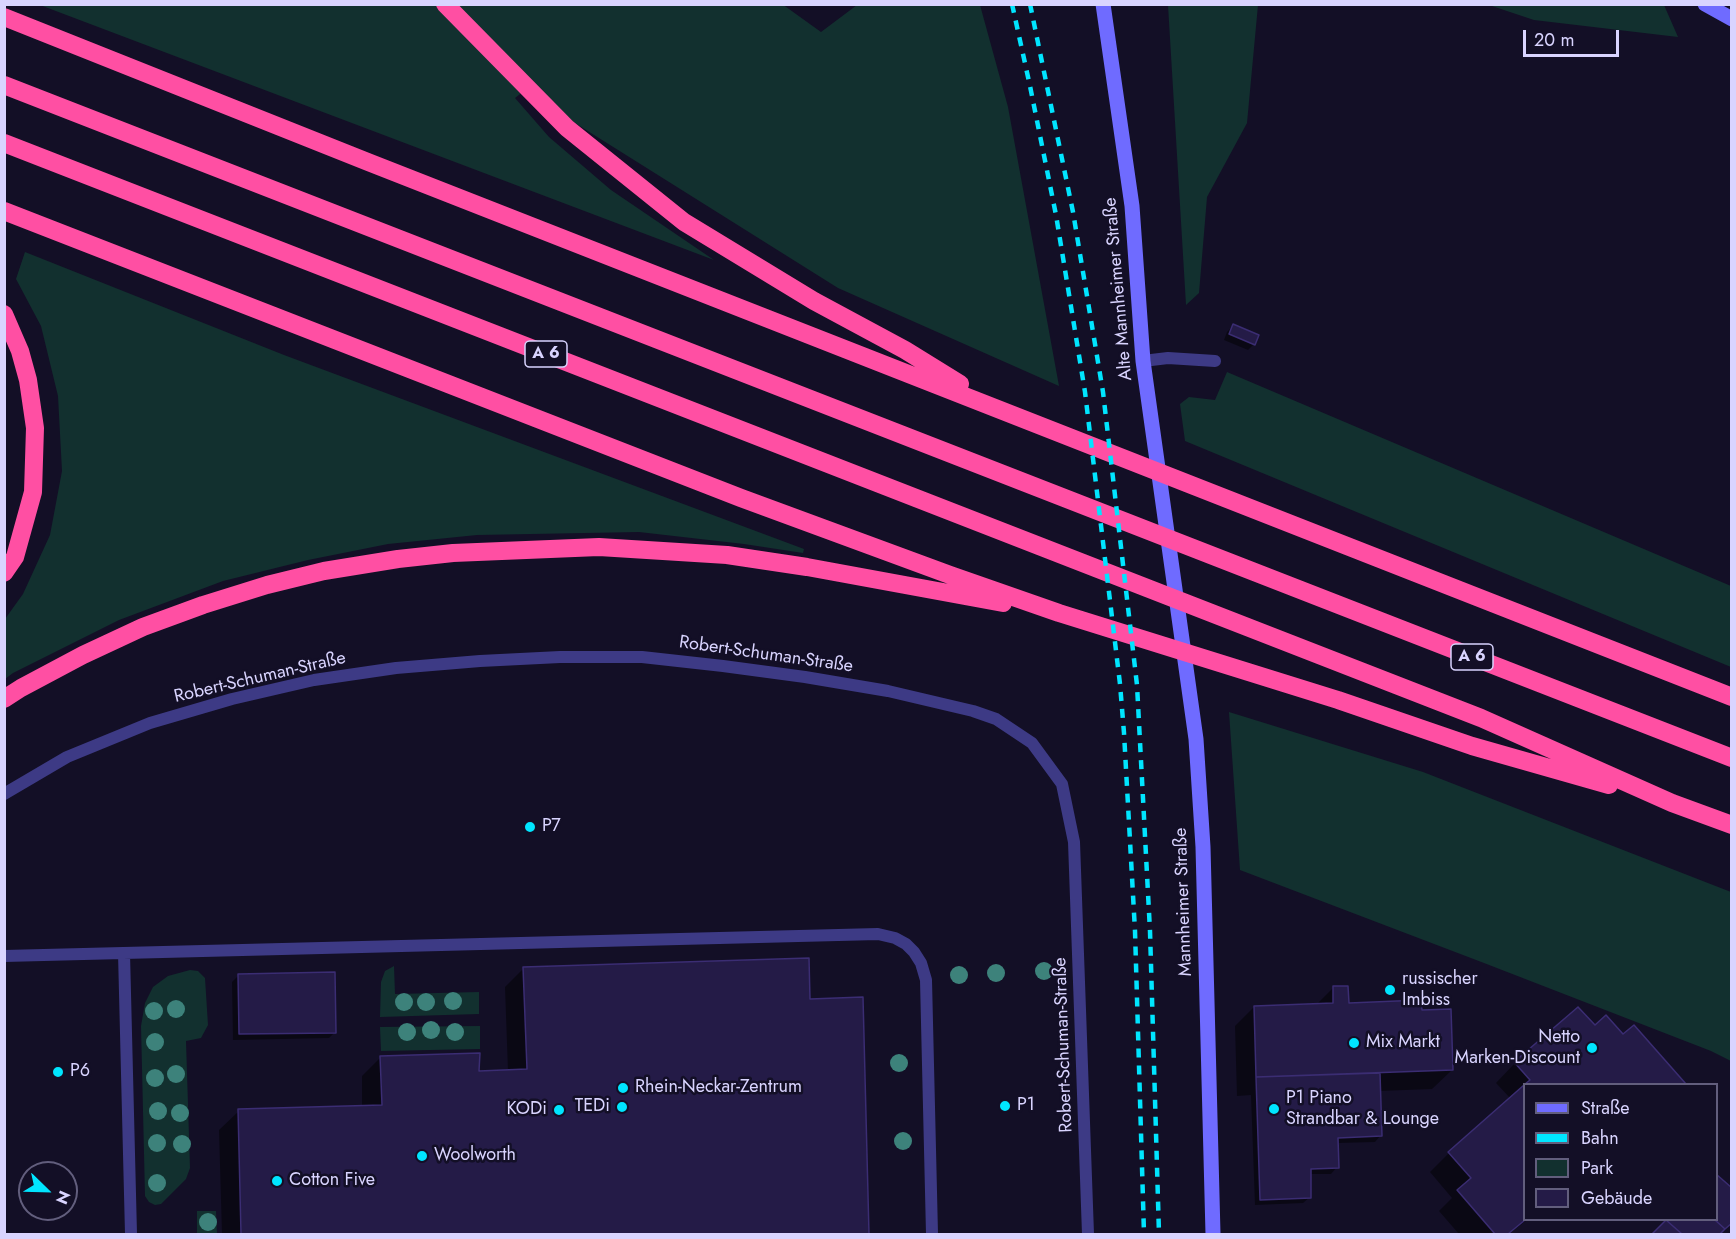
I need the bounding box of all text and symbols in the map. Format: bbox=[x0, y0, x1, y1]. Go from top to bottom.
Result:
scale bar bbox=[1526, 18, 1622, 56]
text: 20 m bbox=[1534, 27, 1574, 53]
street label: Alte Mannheimer Straße bbox=[1100, 196, 1138, 382]
road number: A 6 bbox=[525, 341, 567, 367]
street label: Robert-Schuman-Straße bbox=[678, 632, 854, 678]
road number: A 6 bbox=[1451, 644, 1493, 670]
street label: Robert-Schuman-Straße bbox=[172, 648, 348, 708]
place label: P7 bbox=[542, 816, 561, 838]
marker: P7 bbox=[523, 820, 537, 834]
street label: Mannheimer Straße bbox=[1171, 827, 1197, 977]
street label: Robert-Schuman-Straße bbox=[1050, 957, 1078, 1133]
place label: russischer Imbiss bbox=[1402, 969, 1478, 1012]
marker: russischer Imbiss bbox=[1383, 983, 1397, 997]
place label: Netto Marken-Discount bbox=[1455, 1027, 1580, 1070]
place label: Mix Markt bbox=[1366, 1032, 1440, 1054]
marker: Mix Markt bbox=[1347, 1036, 1361, 1050]
marker: Netto Marken-Discount bbox=[1585, 1041, 1599, 1055]
place label: P6 bbox=[70, 1061, 90, 1083]
marker: P6 bbox=[51, 1065, 65, 1079]
place label: Rhein-Neckar-Zentrum bbox=[635, 1077, 802, 1099]
marker: Rhein-Neckar-Zentrum bbox=[616, 1081, 630, 1095]
legend bbox=[1523, 1083, 1718, 1221]
place label: P1 Piano Strandbar & Lounge bbox=[1286, 1088, 1439, 1130]
place label: P1 bbox=[1017, 1095, 1035, 1117]
text: Straße bbox=[1581, 1095, 1629, 1121]
place label: TEDi bbox=[575, 1096, 610, 1118]
place label: KODi bbox=[507, 1099, 547, 1121]
marker: P1 bbox=[998, 1099, 1012, 1113]
marker: TEDi bbox=[615, 1100, 629, 1114]
marker: P1 Piano Strandbar & Lounge bbox=[1267, 1102, 1281, 1116]
marker: KODi bbox=[552, 1103, 566, 1117]
text: Bahn bbox=[1581, 1125, 1619, 1151]
place label: Woolworth bbox=[434, 1145, 516, 1167]
marker: Woolworth bbox=[415, 1149, 429, 1163]
text: Park bbox=[1581, 1155, 1613, 1181]
north arrow bbox=[18, 1161, 78, 1221]
place label: Cotton Five bbox=[289, 1170, 375, 1192]
marker: Cotton Five bbox=[270, 1174, 284, 1188]
text: Gebäude bbox=[1581, 1185, 1652, 1211]
text: N bbox=[50, 1187, 76, 1208]

